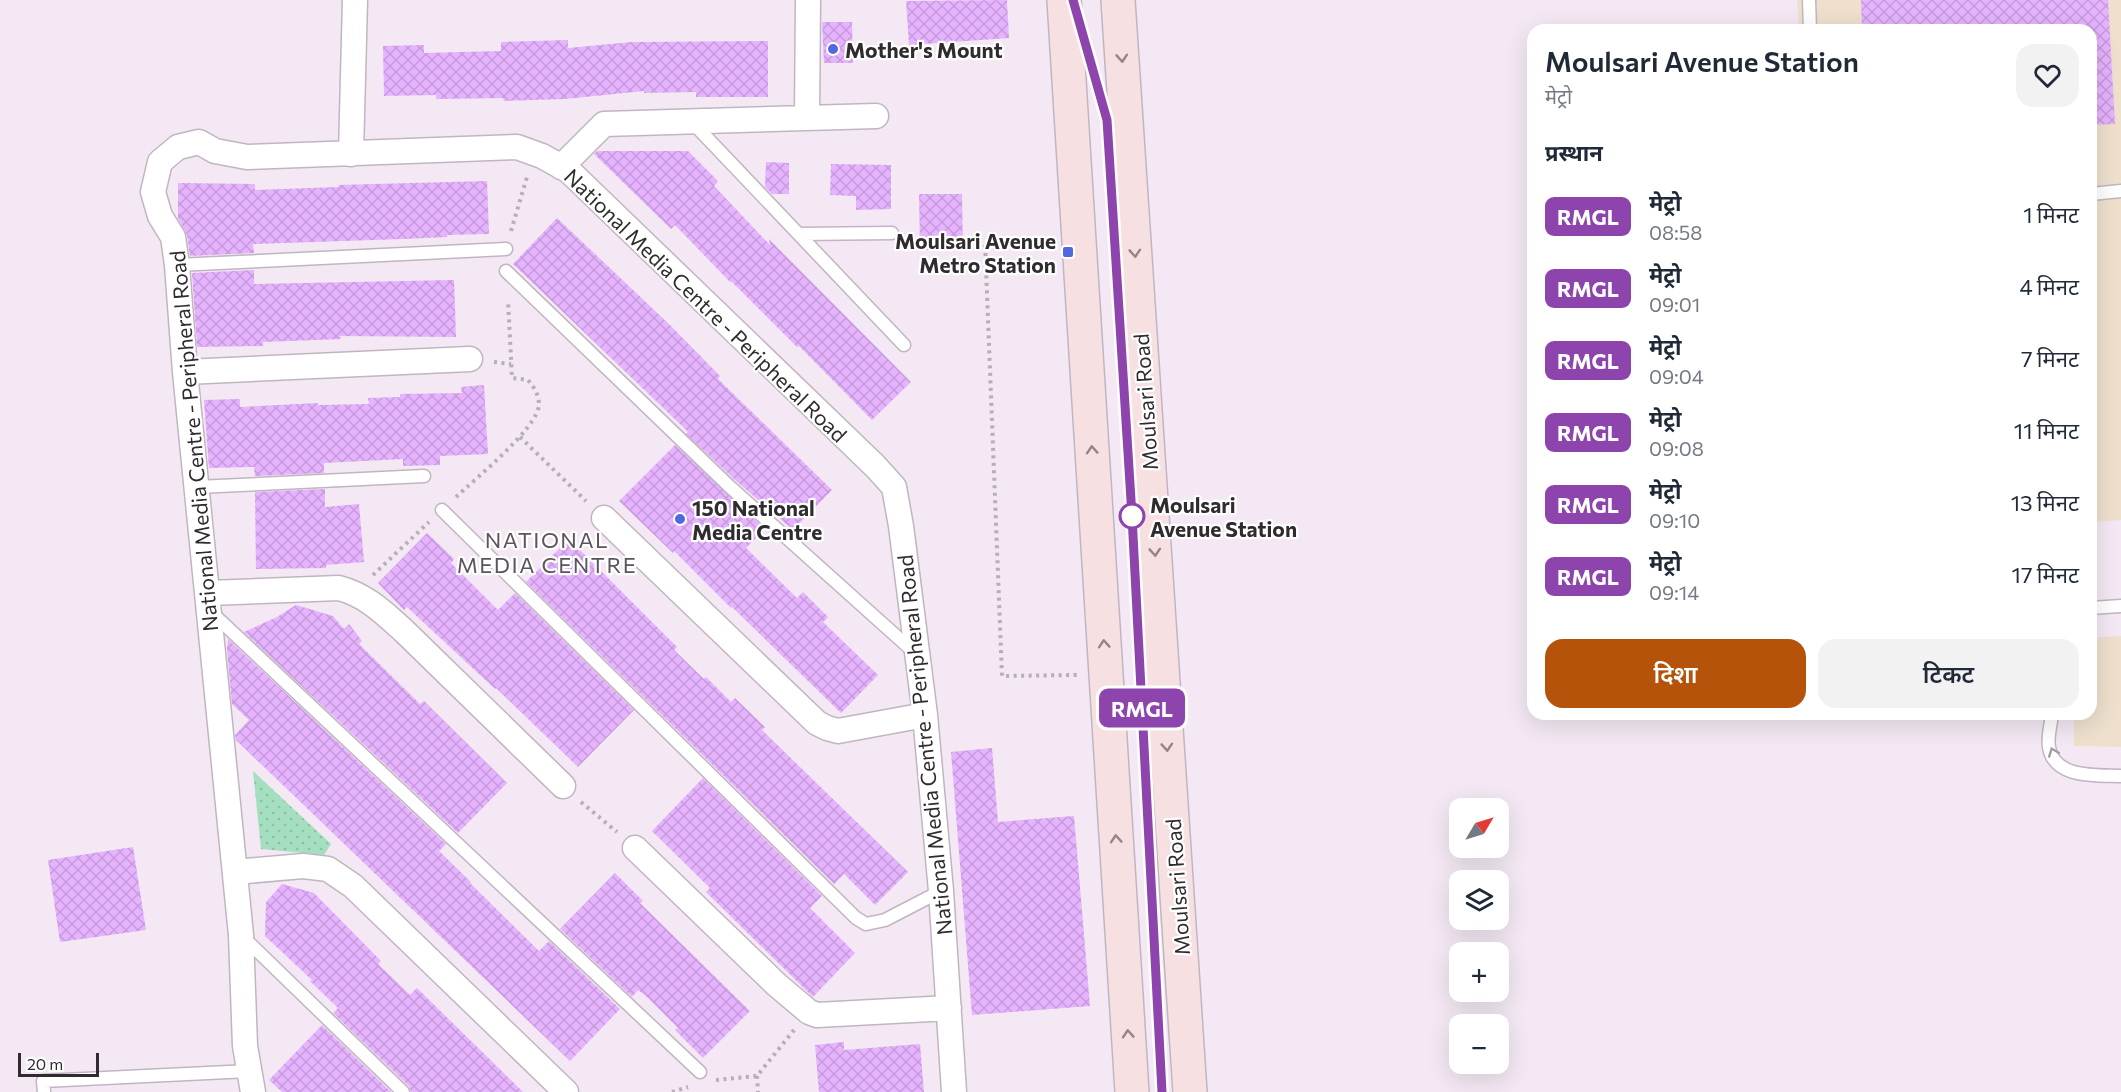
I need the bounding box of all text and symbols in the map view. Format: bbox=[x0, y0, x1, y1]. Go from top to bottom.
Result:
place label: Mother's Mount bbox=[845, 37, 1003, 62]
marker: Mother's Mount bbox=[826, 42, 840, 56]
text: Moulsari Avenue Station bbox=[1545, 44, 1859, 78]
button: heart bbox=[2016, 44, 2079, 107]
one-way arrow bbox=[1115, 54, 1128, 63]
text: मेट्रो bbox=[1545, 84, 1572, 108]
text: प्रस्थान bbox=[1545, 139, 1603, 166]
street label: National Media Centre - Peripheral Road bbox=[560, 163, 852, 447]
text: मेट्रो bbox=[1649, 189, 1682, 216]
text: 1 मिनट bbox=[2023, 201, 2079, 228]
text: RMGL bbox=[1557, 204, 1619, 229]
text: 08:58 bbox=[1649, 220, 1702, 244]
place label: Moulsari Avenue Metro Station bbox=[895, 228, 1056, 277]
marker: Moulsari Avenue Metro Station bbox=[1061, 245, 1075, 259]
one-way arrow bbox=[1128, 248, 1141, 257]
street label: National Media Centre - Peripheral Road bbox=[164, 249, 222, 633]
text: मेट्रो bbox=[1649, 261, 1682, 288]
text: 4 मिनट bbox=[2019, 273, 2079, 300]
text: RMGL bbox=[1557, 276, 1619, 301]
text: 09:01 bbox=[1649, 292, 1700, 316]
street label: Moulsari Road bbox=[1128, 333, 1162, 471]
text: मेट्रो bbox=[1649, 333, 1682, 360]
text: 7 मिनट bbox=[2021, 345, 2079, 372]
text: RMGL bbox=[1557, 348, 1619, 373]
text: 09:04 bbox=[1649, 364, 1704, 388]
text: मेट्रो bbox=[1649, 405, 1682, 432]
text: 11 मिनट bbox=[2014, 417, 2079, 444]
text: RMGL bbox=[1557, 420, 1619, 445]
text: 09:08 bbox=[1649, 436, 1704, 460]
one-way arrow bbox=[1086, 445, 1099, 454]
text: मेट्रो bbox=[1649, 477, 1682, 504]
text: 13 मिनट bbox=[2011, 489, 2079, 516]
place label: Moulsari Avenue Station bbox=[1150, 492, 1297, 541]
text: RMGL bbox=[1557, 492, 1619, 517]
place label: 150 National Media Centre bbox=[692, 495, 822, 544]
marker: Moulsari Avenue Station bbox=[1119, 503, 1145, 529]
text: 09:10 bbox=[1649, 508, 1700, 532]
marker: 150 National Media Centre bbox=[673, 512, 687, 526]
district label: NATIONAL MEDIA CENTRE bbox=[457, 526, 637, 578]
one-way arrow bbox=[1148, 548, 1161, 557]
text: मेट्रो bbox=[1649, 549, 1682, 576]
street label: National Media Centre - Peripheral Road bbox=[892, 554, 956, 936]
text: 17 मिनट bbox=[2012, 561, 2079, 588]
text: RMGL bbox=[1557, 564, 1619, 589]
text: 09:14 bbox=[1649, 580, 1699, 604]
button: दिशा bbox=[1545, 639, 1806, 708]
button: टिकट bbox=[1818, 639, 2079, 708]
one-way arrow bbox=[1098, 640, 1111, 649]
line badge: RMGL bbox=[1100, 688, 1184, 728]
text: RMGL bbox=[1111, 696, 1173, 721]
one-way arrow bbox=[1161, 742, 1174, 751]
one-way arrow bbox=[2047, 747, 2060, 757]
north arrow bbox=[1449, 798, 1509, 858]
map controls bbox=[1449, 798, 1509, 1074]
street label: Moulsari Road bbox=[1160, 818, 1194, 956]
one-way arrow bbox=[1110, 834, 1123, 843]
button: layers bbox=[1449, 870, 1509, 930]
button: + bbox=[1449, 942, 1509, 1002]
button: − bbox=[1449, 1014, 1509, 1074]
one-way arrow bbox=[1122, 1029, 1135, 1038]
scale bar bbox=[18, 1050, 99, 1078]
text: 20 m bbox=[27, 1054, 63, 1073]

